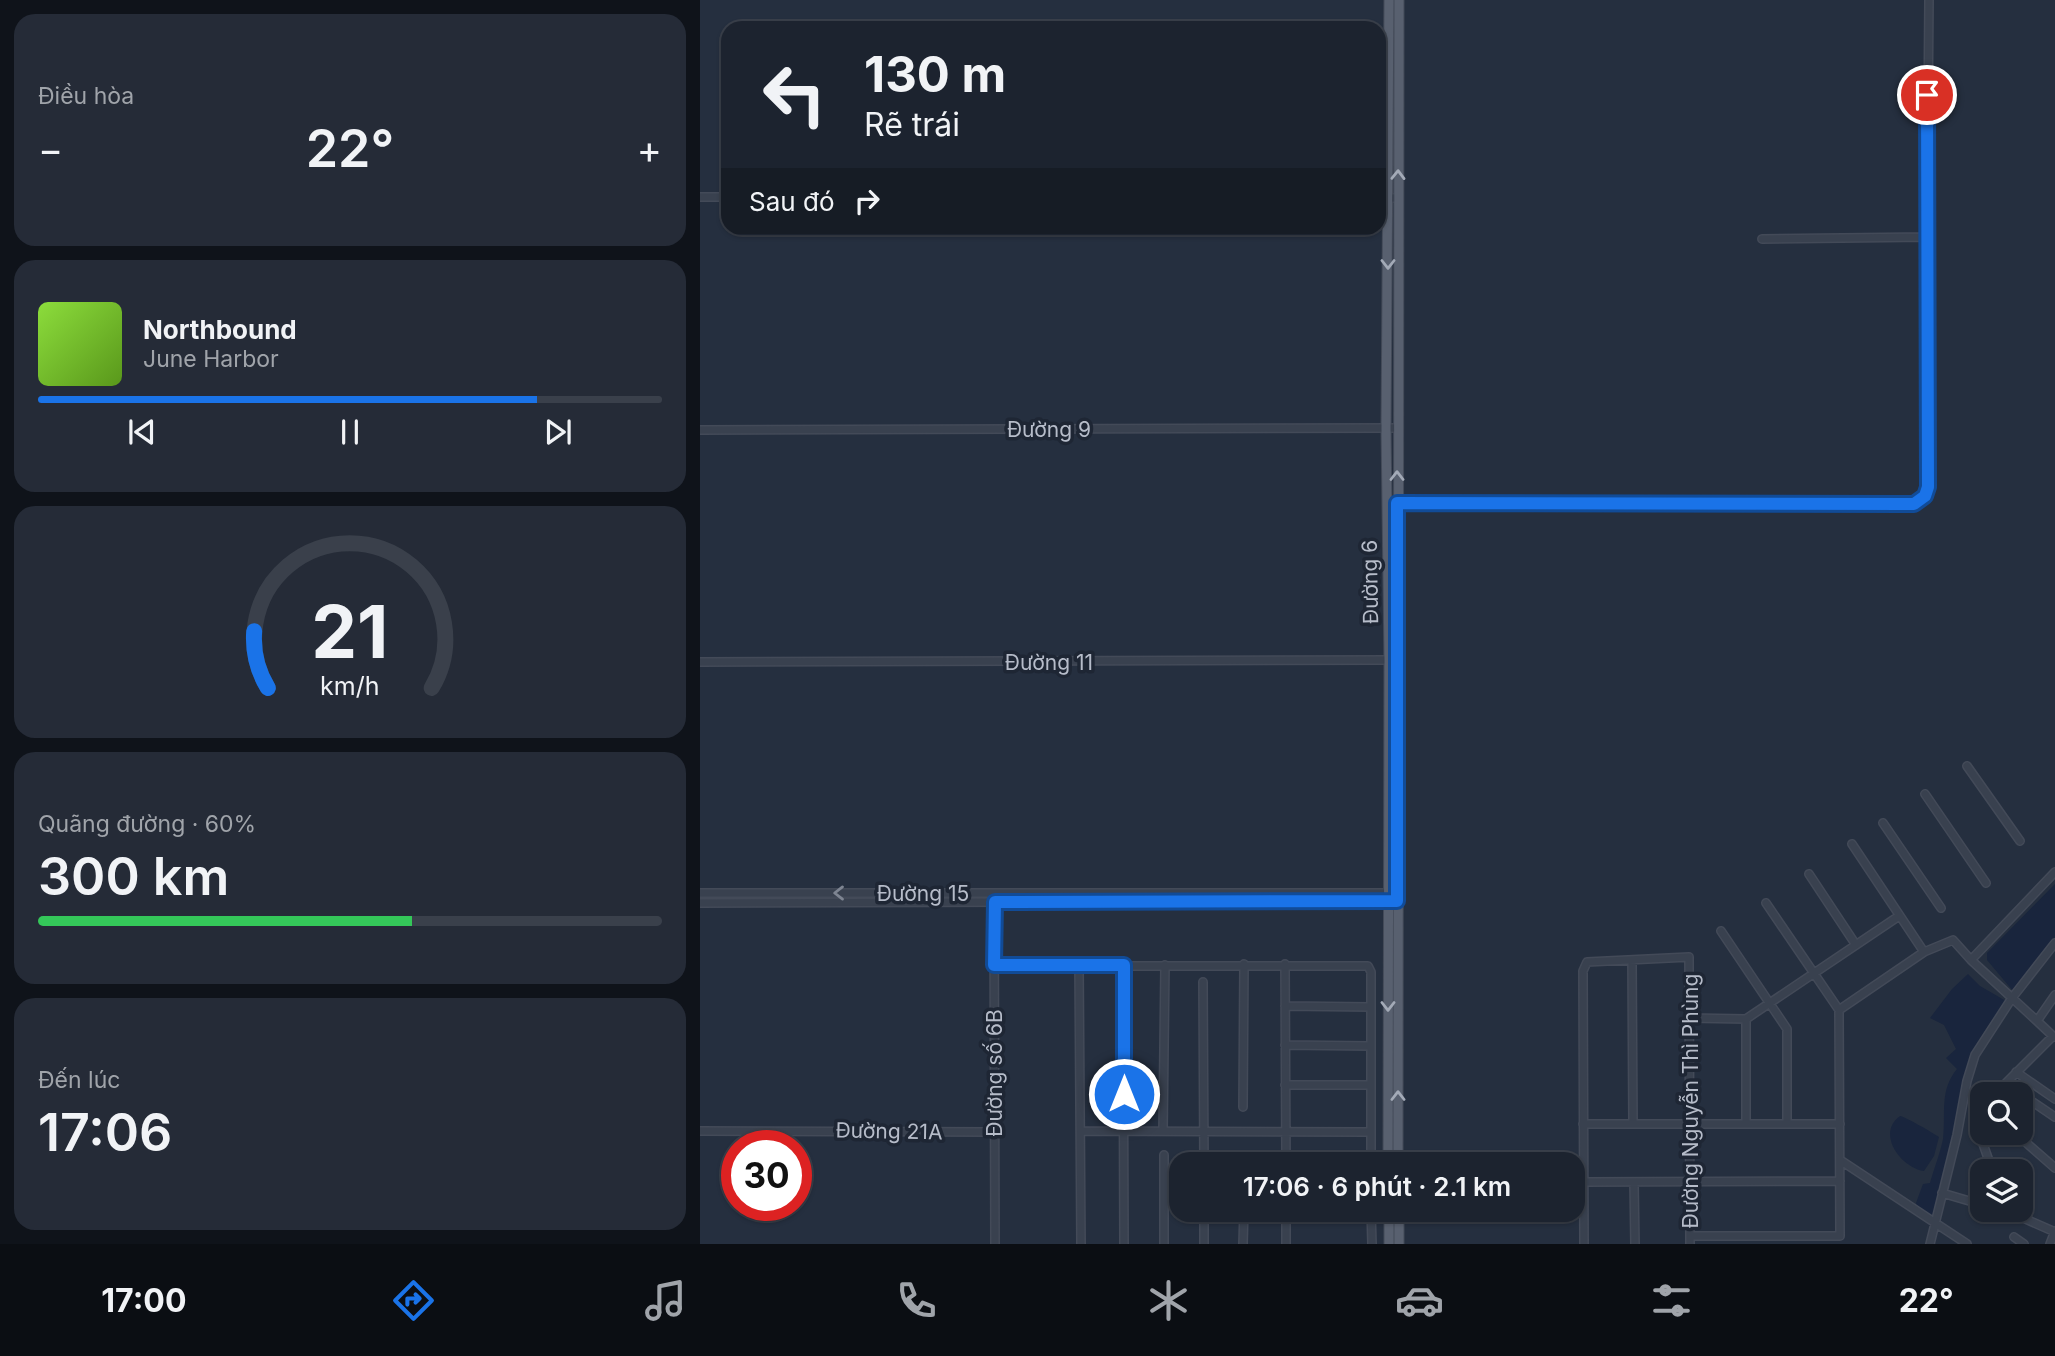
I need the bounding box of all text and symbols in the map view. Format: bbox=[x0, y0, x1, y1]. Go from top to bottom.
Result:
text: 130 m bbox=[864, 45, 1006, 104]
icon: left bbox=[749, 49, 840, 140]
pin bbox=[1897, 65, 1957, 125]
icon: arrive bbox=[1908, 76, 1946, 114]
text: Điều hòa bbox=[38, 82, 134, 110]
text: Rẽ trái bbox=[864, 105, 960, 144]
text: 22° bbox=[306, 117, 394, 180]
text: − bbox=[38, 126, 63, 172]
text: + bbox=[637, 126, 662, 172]
one-way arrow bbox=[1390, 169, 1406, 180]
icon: right bbox=[848, 182, 886, 220]
text: Sau đó bbox=[749, 186, 834, 217]
one-way arrow bbox=[1380, 259, 1396, 270]
text: Northbound bbox=[143, 314, 297, 345]
text: June Harbor bbox=[143, 345, 279, 373]
icon: previous bbox=[123, 413, 161, 451]
icon: pause bbox=[331, 413, 369, 451]
icon: next bbox=[539, 413, 577, 451]
street label: Đường 9 bbox=[1007, 417, 1091, 442]
one-way arrow bbox=[1389, 470, 1405, 481]
street label: Đường 6 bbox=[1357, 540, 1383, 624]
text: 21 bbox=[311, 587, 389, 676]
street label: Đường 11 bbox=[1005, 650, 1093, 675]
text: km/h bbox=[320, 671, 380, 701]
text: Quãng đường · 60% bbox=[38, 810, 256, 838]
text: 300 km bbox=[38, 845, 229, 908]
street label: Đường 15 bbox=[877, 881, 969, 906]
one-way arrow bbox=[833, 885, 844, 901]
street label: Đường Nguyễn Thì Phùng bbox=[1678, 974, 1703, 1228]
one-way arrow bbox=[1380, 1001, 1396, 1012]
street label: Đường số 6B bbox=[982, 1009, 1007, 1137]
position arrow bbox=[1087, 1057, 1161, 1131]
text: Đến lúc bbox=[38, 1066, 120, 1094]
map controls bbox=[1970, 1082, 2033, 1222]
button: search bbox=[1970, 1082, 2033, 1145]
one-way arrow bbox=[1390, 1090, 1406, 1100]
text: 17:06 bbox=[38, 1101, 172, 1164]
street label: Đường 21A bbox=[835, 1118, 943, 1144]
speed limit sign: 30 bbox=[721, 1130, 812, 1221]
button: layers bbox=[1970, 1159, 2033, 1222]
text: 17:06 · 6 phút · 2.1 km bbox=[1243, 1171, 1511, 1202]
icon: directions bbox=[389, 1276, 438, 1325]
icon: music bbox=[641, 1276, 690, 1325]
icon: phone bbox=[892, 1276, 941, 1325]
icon: climate bbox=[1144, 1276, 1193, 1325]
icon: car bbox=[1395, 1276, 1444, 1325]
icon: filters bbox=[1647, 1276, 1696, 1325]
text: 17:00 bbox=[101, 1281, 186, 1320]
text: 22° bbox=[1899, 1281, 1954, 1320]

